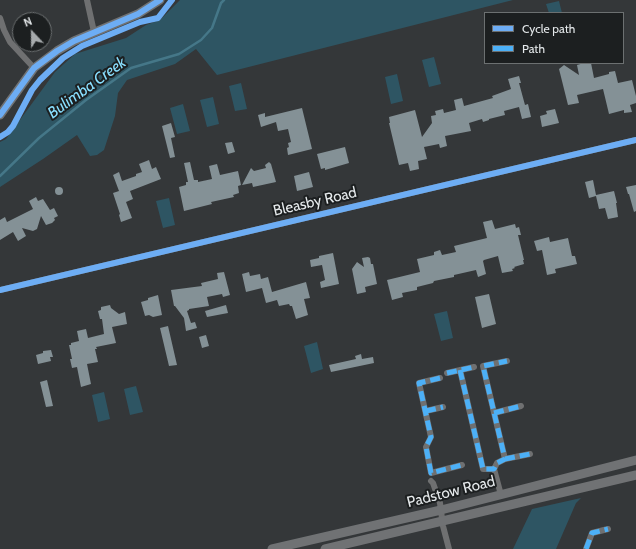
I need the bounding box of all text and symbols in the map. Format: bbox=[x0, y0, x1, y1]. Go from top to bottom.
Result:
north arrow bbox=[12, 12, 52, 52]
legend bbox=[484, 12, 624, 64]
text: N bbox=[22, 14, 34, 30]
text: Cycle path bbox=[522, 21, 575, 36]
text: Path bbox=[522, 41, 545, 56]
water label: Bulimba Creek bbox=[44, 53, 130, 123]
street label: Bleasby Road bbox=[272, 184, 358, 220]
street label: Padstow Road bbox=[405, 472, 497, 512]

